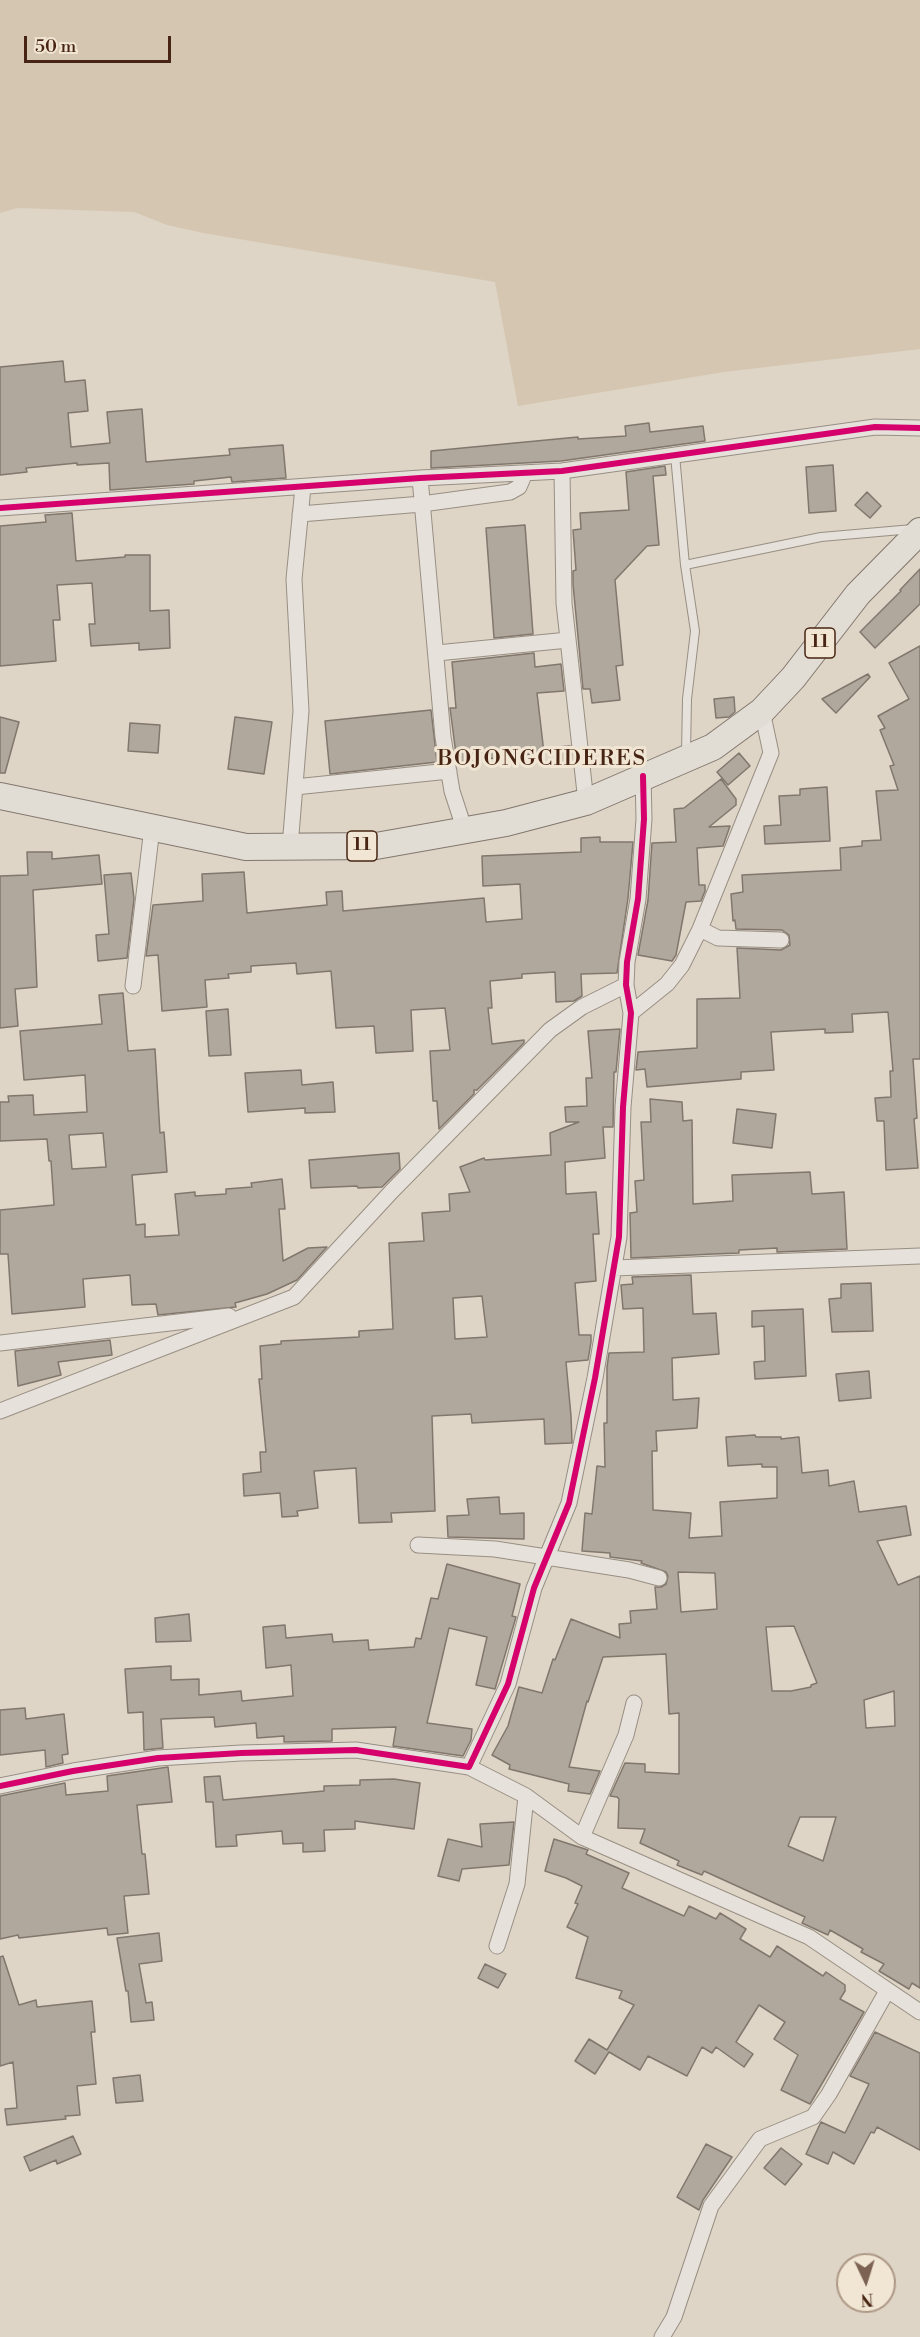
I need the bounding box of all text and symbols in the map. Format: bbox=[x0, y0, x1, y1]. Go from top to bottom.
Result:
scale bar bbox=[27, 24, 174, 62]
text: 50 m bbox=[35, 35, 76, 58]
road number: 11 bbox=[805, 628, 835, 658]
district label: BOJONGCIDERES bbox=[437, 747, 647, 773]
road number: 11 bbox=[347, 831, 377, 861]
north arrow bbox=[836, 2253, 896, 2313]
text: N bbox=[860, 2289, 874, 2309]

